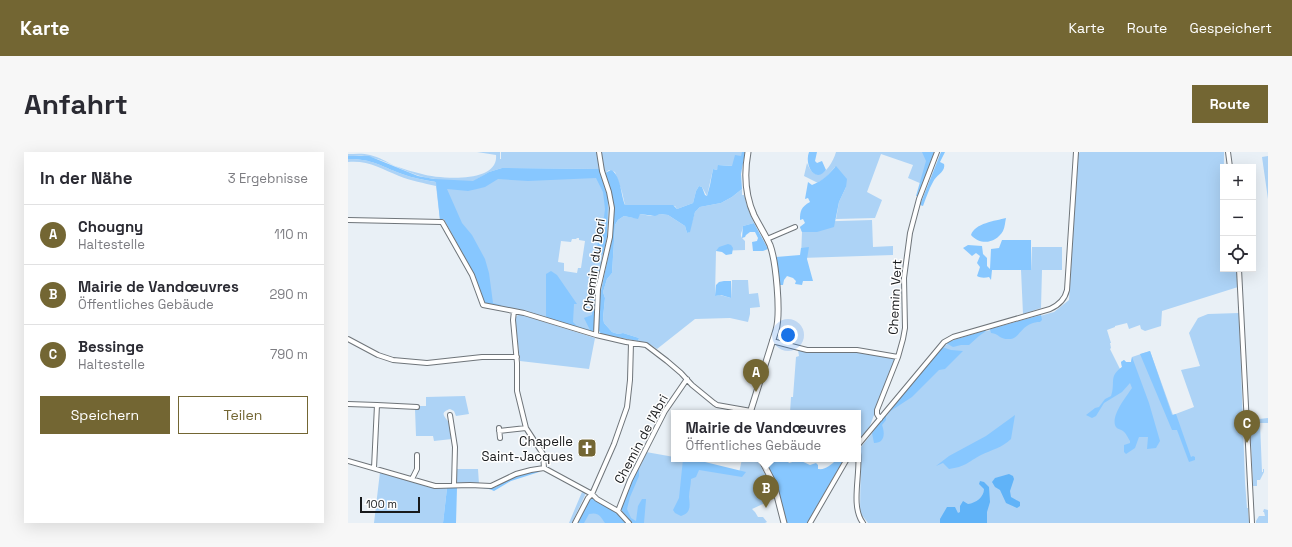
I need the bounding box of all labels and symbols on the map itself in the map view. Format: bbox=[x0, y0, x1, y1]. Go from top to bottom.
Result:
street label: Chemin du Dori bbox=[579, 217, 609, 313]
street label: Chemin Vert bbox=[885, 259, 905, 335]
your location bbox=[778, 325, 798, 345]
pin: A bbox=[743, 359, 769, 392]
street label: Chemin de l'Abri bbox=[610, 391, 672, 487]
pin: C bbox=[1234, 410, 1260, 443]
place label: Chapelle Saint-Jacques bbox=[482, 433, 573, 465]
church icon: Chapelle Saint-Jacques bbox=[576, 437, 598, 459]
pin: B bbox=[753, 475, 779, 508]
scale bar bbox=[360, 495, 420, 514]

